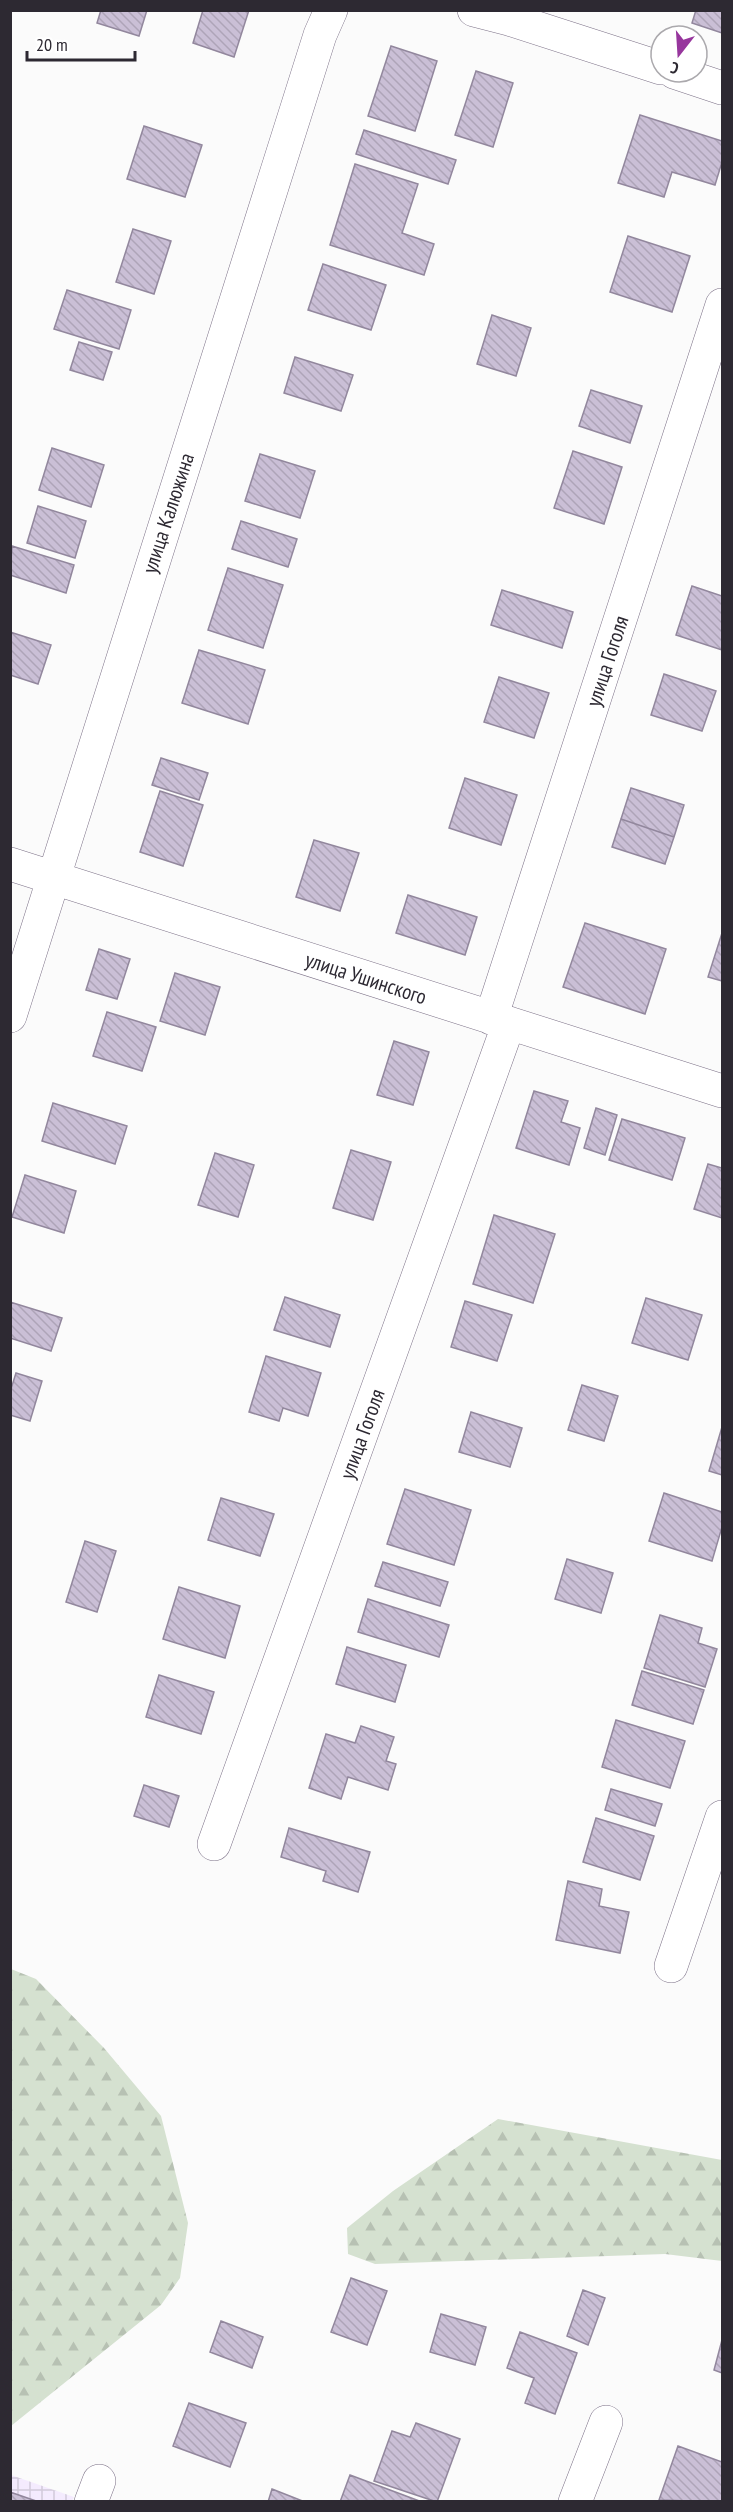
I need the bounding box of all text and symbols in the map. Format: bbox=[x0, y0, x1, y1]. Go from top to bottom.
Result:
scale bar bbox=[27, 24, 135, 62]
north arrow bbox=[649, 24, 709, 84]
text: 20 m bbox=[36, 33, 68, 56]
text: С bbox=[668, 58, 681, 79]
street label: улица Калюжина bbox=[136, 449, 200, 577]
street label: улица Гоголя bbox=[580, 612, 634, 710]
street label: улица Ушинского bbox=[302, 946, 430, 1010]
street label: улица Гоголя bbox=[333, 1385, 391, 1483]

